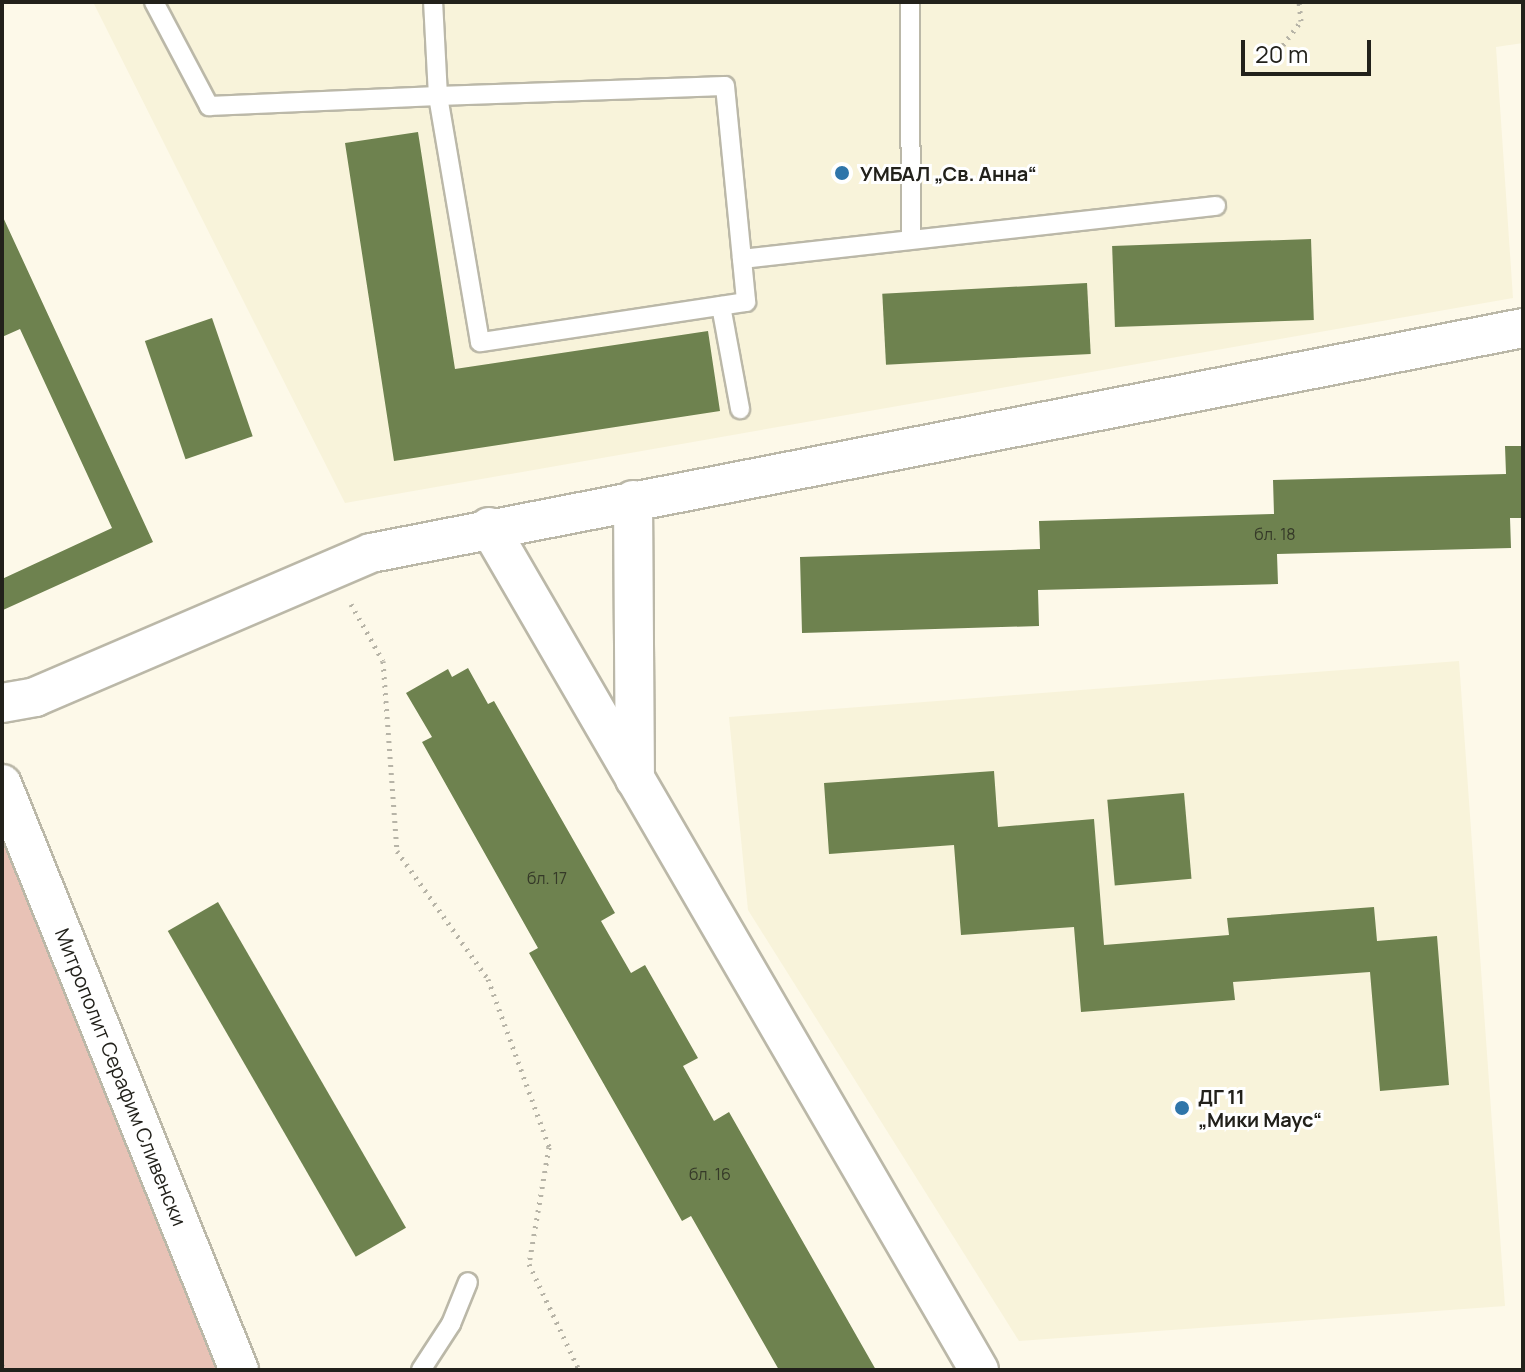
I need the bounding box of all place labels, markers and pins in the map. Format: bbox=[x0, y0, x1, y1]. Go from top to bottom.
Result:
place label: УМБАЛ „Св. Анна“ bbox=[860, 161, 1037, 185]
marker: УМБАЛ „Св. Анна“ bbox=[831, 162, 853, 184]
place label: ДГ 11 „Мики Маус“ bbox=[1198, 1084, 1322, 1131]
marker: ДГ 11 „Мики Маус“ bbox=[1173, 1099, 1191, 1117]

